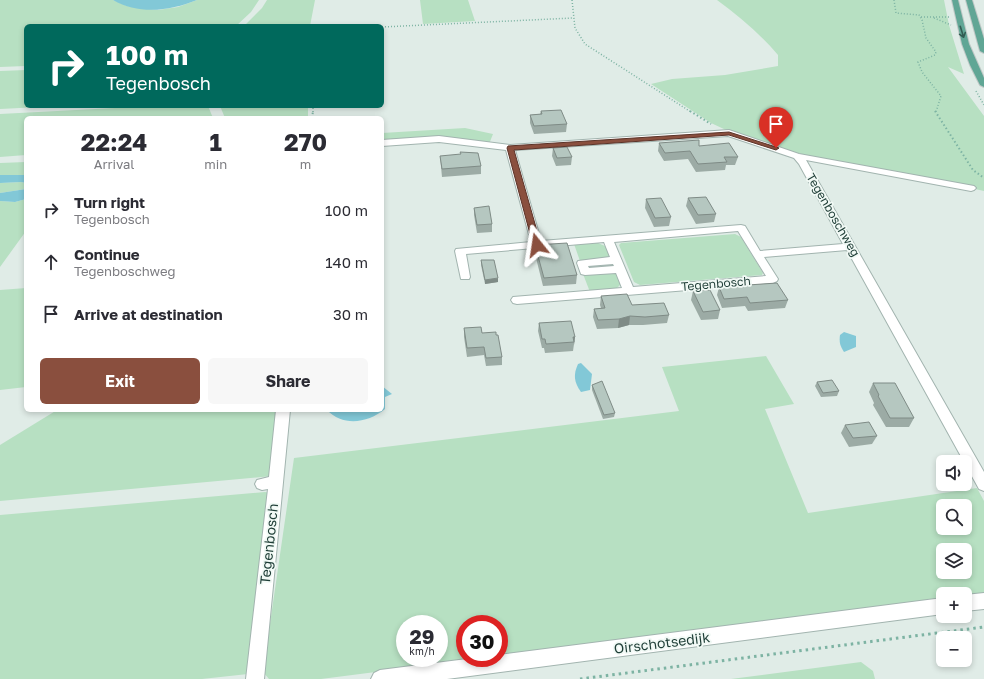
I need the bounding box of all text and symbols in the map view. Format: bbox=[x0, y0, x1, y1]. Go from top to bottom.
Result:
one-way arrow bbox=[959, 25, 966, 38]
text: 100 m bbox=[106, 38, 188, 71]
icon: right bbox=[40, 40, 92, 92]
text: Tegenbosch bbox=[106, 72, 211, 94]
pin bbox=[759, 107, 793, 148]
icon: arrive bbox=[765, 113, 787, 135]
text: 22:24 bbox=[81, 127, 147, 156]
text: 1 bbox=[209, 127, 222, 156]
text: 270 bbox=[284, 127, 327, 156]
text: Arrival bbox=[94, 156, 134, 172]
text: min bbox=[204, 156, 227, 172]
text: m bbox=[300, 156, 311, 172]
street label: Tegenboschweg bbox=[804, 170, 863, 259]
text: Turn right bbox=[74, 193, 145, 211]
icon: right bbox=[40, 199, 62, 221]
text: 100 m bbox=[325, 201, 368, 219]
text: Tegenbosch bbox=[74, 211, 150, 227]
position arrow bbox=[516, 224, 558, 266]
text: Continue bbox=[74, 245, 140, 263]
icon: ahead bbox=[40, 251, 62, 273]
text: 140 m bbox=[325, 253, 368, 271]
text: Tegenboschweg bbox=[74, 263, 176, 279]
street label: Tegenbosch bbox=[680, 273, 751, 294]
icon: arrive bbox=[40, 303, 62, 325]
text: Arrive at destination bbox=[74, 305, 223, 323]
text: 30 m bbox=[333, 305, 368, 323]
button: Exit bbox=[40, 358, 200, 404]
button: Share bbox=[208, 358, 368, 404]
map controls bbox=[936, 455, 972, 667]
button: sound bbox=[936, 455, 972, 491]
button: search bbox=[936, 499, 972, 535]
street label: Tegenbosch bbox=[256, 503, 281, 585]
button: layers bbox=[936, 543, 972, 579]
button: + bbox=[936, 587, 972, 623]
speed limit sign: 30 bbox=[456, 615, 508, 667]
text: 29 bbox=[410, 624, 434, 648]
street label: Oirschotsedijk bbox=[613, 628, 711, 657]
button: − bbox=[936, 631, 972, 667]
text: km/h bbox=[409, 645, 435, 657]

